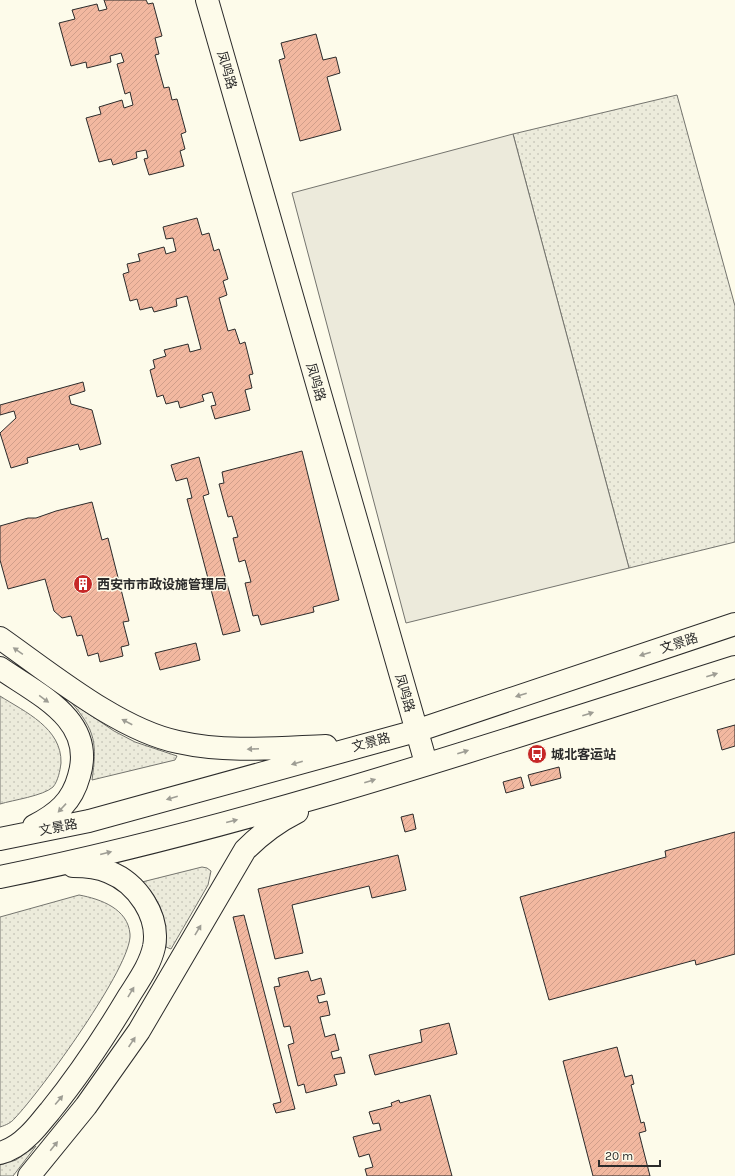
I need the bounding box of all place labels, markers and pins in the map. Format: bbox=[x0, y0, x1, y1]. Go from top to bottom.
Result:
building icon: 西安市市政设施管理局 bbox=[72, 573, 94, 595]
place label: 西安市市政设施管理局 bbox=[97, 577, 227, 592]
bus stop icon: 城北客运站 bbox=[526, 743, 548, 765]
place label: 城北客运站 bbox=[551, 747, 616, 762]

